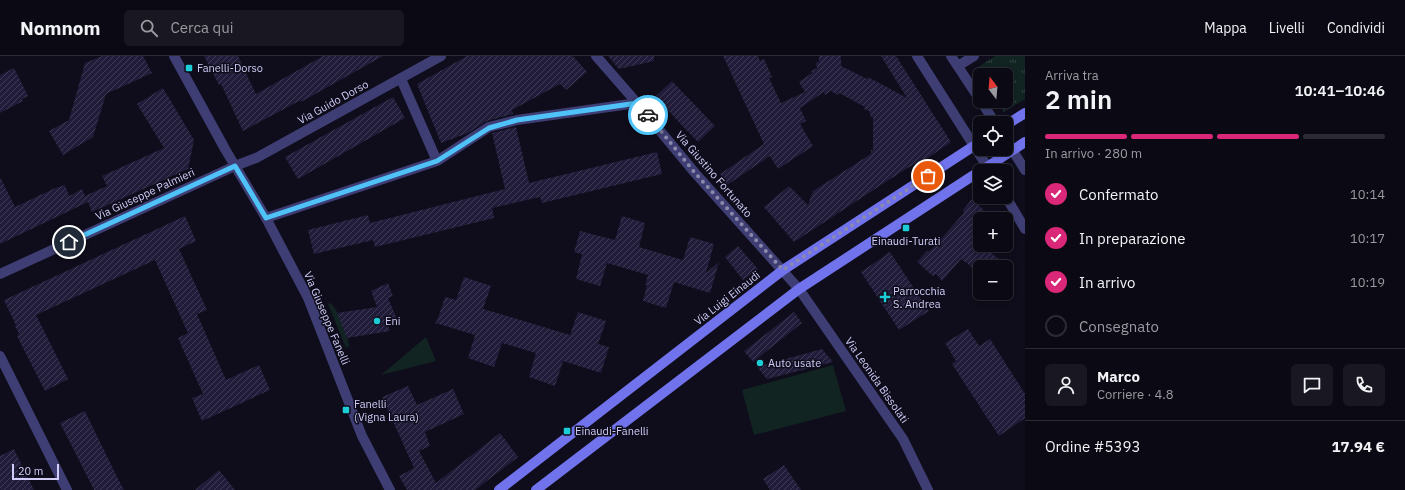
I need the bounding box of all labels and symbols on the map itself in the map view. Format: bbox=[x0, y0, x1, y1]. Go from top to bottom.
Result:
place label: Fanelli-Dorso bbox=[197, 61, 263, 75]
marker: Fanelli-Dorso bbox=[184, 63, 194, 73]
north arrow bbox=[973, 68, 1013, 108]
street label: Via Guido Dorso bbox=[295, 77, 371, 127]
courier bbox=[628, 95, 668, 135]
street label: Via Giustino Fortunato bbox=[673, 128, 755, 220]
pin bbox=[911, 159, 945, 193]
street label: Via Giuseppe Palmieri bbox=[93, 165, 197, 223]
marker: Einaudi-Turati bbox=[901, 223, 911, 233]
pin bbox=[52, 225, 86, 259]
place label: Einaudi-Turati bbox=[872, 234, 940, 248]
street label: Via Luigi Einaudi bbox=[691, 268, 763, 328]
street label: Via Giuseppe Fanelli bbox=[301, 269, 353, 367]
place label: Parrocchia S. Andrea bbox=[893, 284, 946, 311]
marker: Parrocchia S. Andrea bbox=[880, 292, 890, 302]
place label: Eni bbox=[385, 314, 400, 328]
marker: Eni bbox=[372, 316, 382, 326]
street label: Via Leonida Bissolati bbox=[842, 334, 912, 426]
place label: Auto usate bbox=[768, 356, 821, 370]
marker: Auto usate bbox=[755, 358, 765, 368]
place label: Fanelli (Vigna Laura) bbox=[354, 397, 419, 424]
marker: Fanelli (Vigna Laura) bbox=[341, 405, 351, 415]
place label: Einaudi-Fanelli bbox=[575, 424, 649, 438]
marker: Einaudi-Fanelli bbox=[562, 426, 572, 436]
scale bar bbox=[12, 462, 59, 481]

